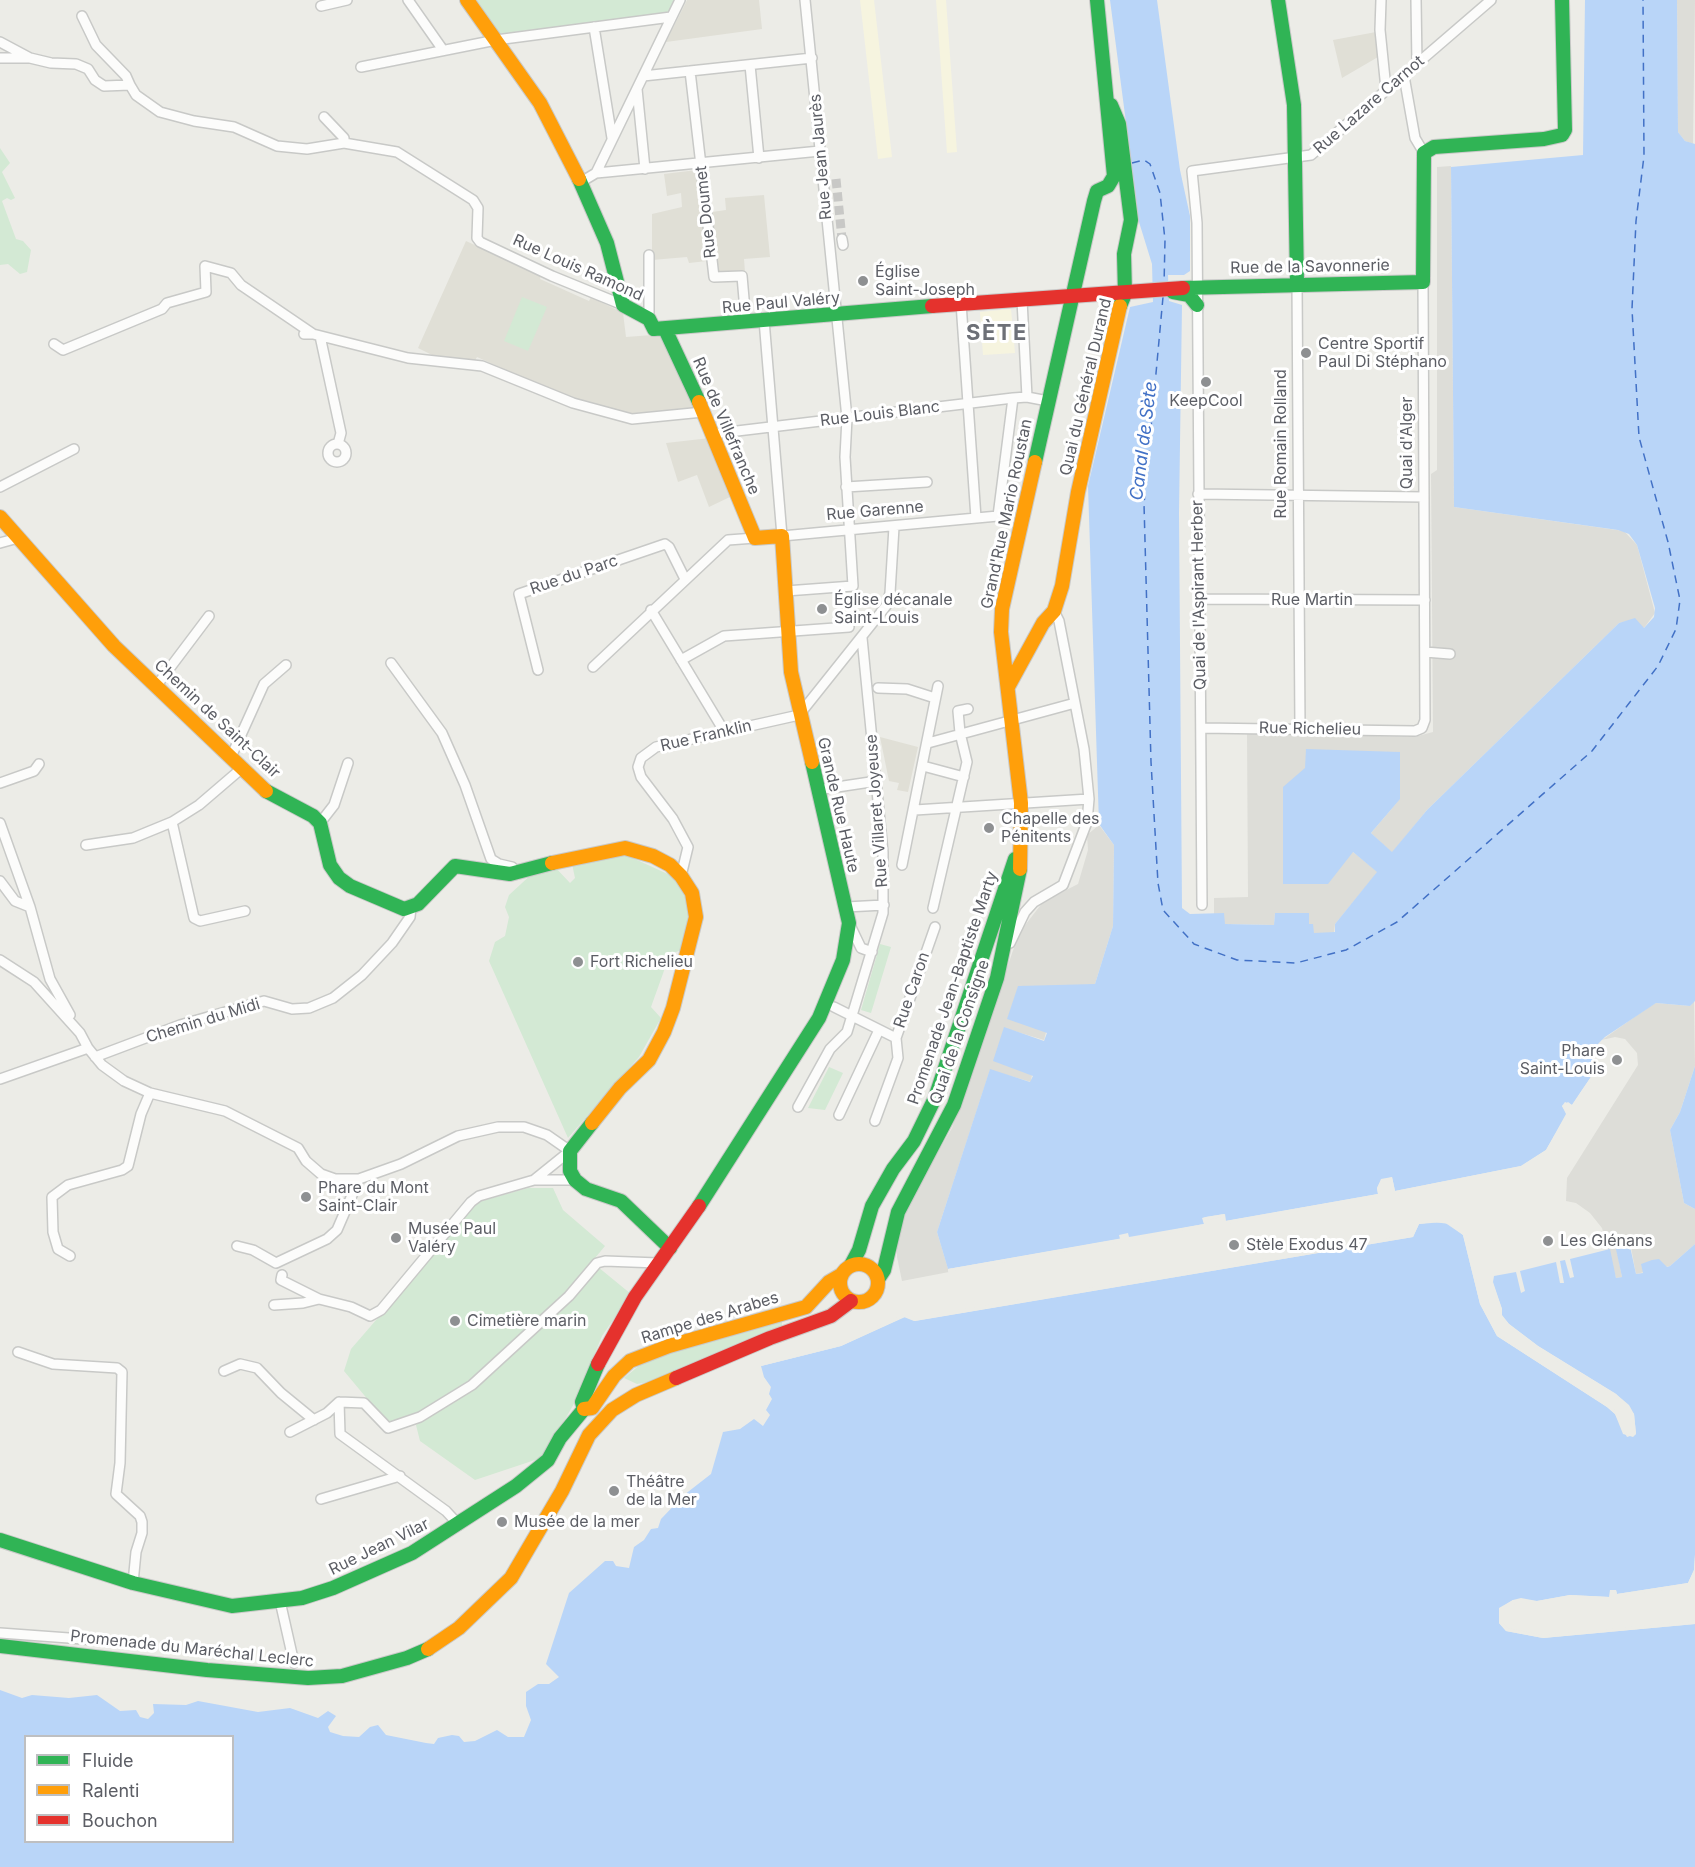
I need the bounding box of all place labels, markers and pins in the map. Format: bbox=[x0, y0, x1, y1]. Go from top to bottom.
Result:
place label: Église Saint-Joseph bbox=[875, 262, 975, 300]
marker: Église Saint-Joseph bbox=[856, 274, 870, 288]
place label: Centre Sportif Paul Di Stéphano bbox=[1318, 334, 1447, 372]
marker: Centre Sportif Paul Di Stéphano bbox=[1299, 346, 1313, 360]
marker: KeepCool bbox=[1199, 375, 1213, 389]
place label: KeepCool bbox=[1169, 391, 1243, 411]
place label: Église décanale Saint-Louis bbox=[834, 590, 952, 628]
marker: Église décanale Saint-Louis bbox=[815, 602, 829, 616]
place label: Chapelle des Pénitents bbox=[1001, 809, 1099, 847]
marker: Chapelle des Pénitents bbox=[982, 821, 996, 835]
place label: Fort Richelieu bbox=[590, 952, 693, 972]
marker: Fort Richelieu bbox=[571, 955, 585, 969]
place label: Phare Saint-Louis bbox=[1520, 1041, 1605, 1079]
marker: Phare Saint-Louis bbox=[1610, 1053, 1624, 1067]
place label: Phare du Mont Saint-Clair bbox=[318, 1178, 429, 1216]
marker: Phare du Mont Saint-Clair bbox=[299, 1190, 313, 1204]
place label: Musée Paul Valéry bbox=[408, 1219, 496, 1257]
marker: Musée Paul Valéry bbox=[389, 1231, 403, 1245]
place label: Les Glénans bbox=[1560, 1231, 1653, 1251]
marker: Les Glénans bbox=[1541, 1234, 1555, 1248]
place label: Stèle Exodus 47 bbox=[1246, 1235, 1368, 1255]
marker: Stèle Exodus 47 bbox=[1227, 1238, 1241, 1252]
place label: Cimetière marin bbox=[467, 1311, 587, 1331]
marker: Cimetière marin bbox=[448, 1314, 462, 1328]
place label: Théâtre de la Mer bbox=[626, 1472, 697, 1510]
marker: Théâtre de la Mer bbox=[607, 1484, 621, 1498]
place label: Musée de la mer bbox=[514, 1512, 640, 1532]
marker: Musée de la mer bbox=[495, 1515, 509, 1529]

